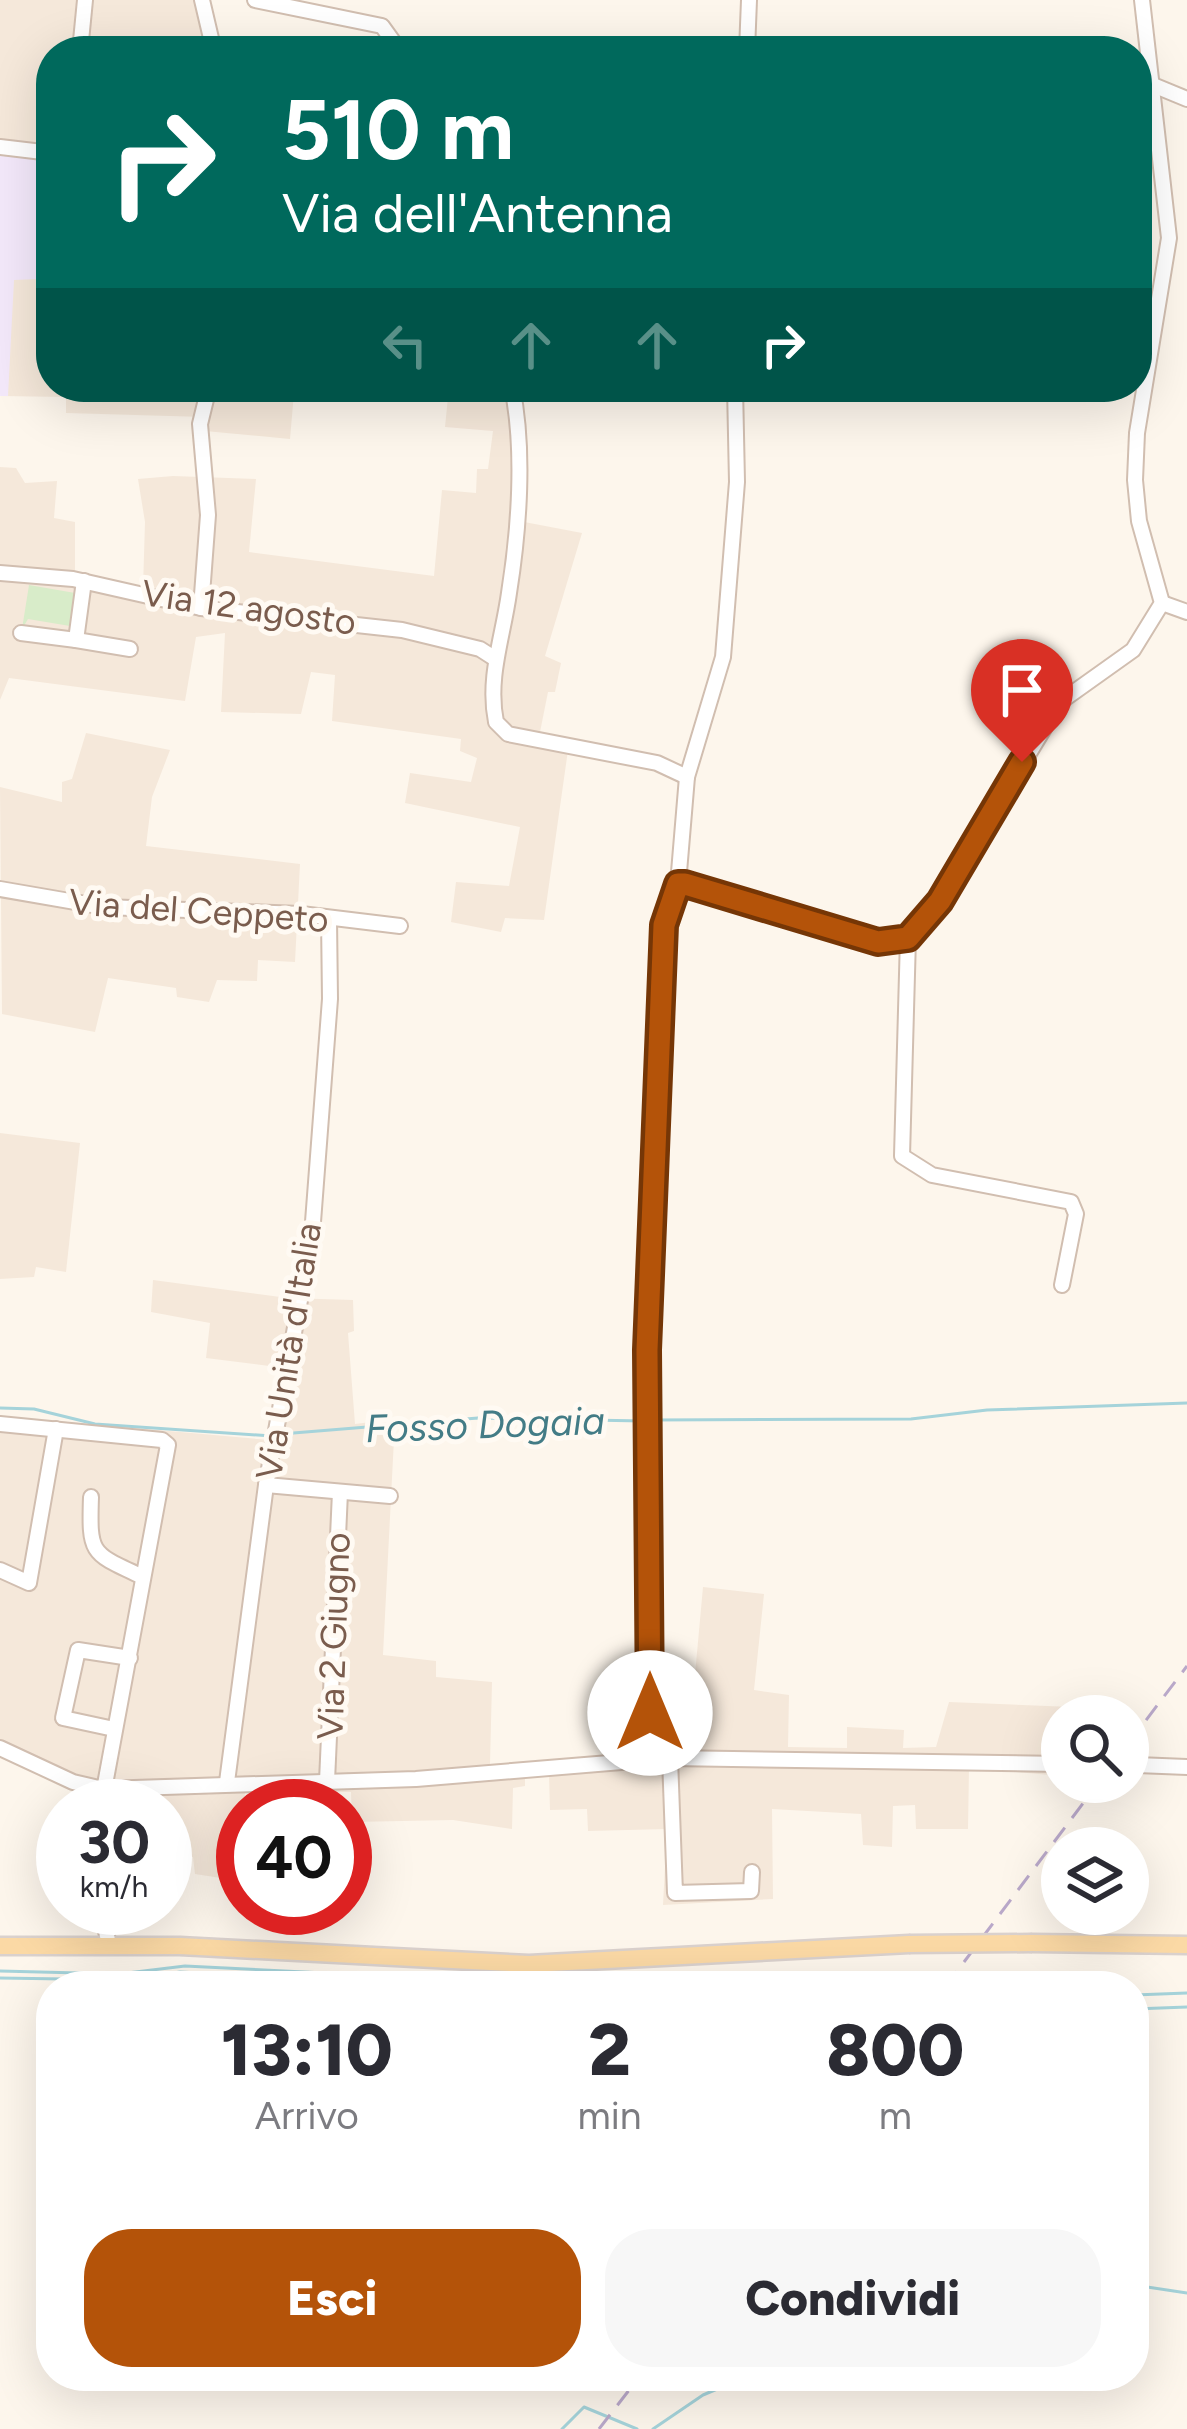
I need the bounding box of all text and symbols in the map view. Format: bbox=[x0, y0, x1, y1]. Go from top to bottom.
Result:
text: 510 m bbox=[282, 79, 514, 180]
icon: right bbox=[84, 84, 240, 240]
text: Via dell'Antenna bbox=[282, 181, 673, 246]
icon: left bbox=[372, 312, 438, 378]
icon: ahead bbox=[498, 312, 564, 378]
icon: ahead bbox=[624, 312, 690, 378]
icon: right bbox=[750, 312, 816, 378]
street label: Via 12 agosto bbox=[139, 571, 359, 644]
pin bbox=[971, 639, 1073, 762]
icon: arrive bbox=[989, 657, 1055, 723]
street label: Via del Ceppeto bbox=[68, 880, 330, 941]
street label: Via Unità d'Italia bbox=[247, 1219, 330, 1483]
water label: Fosso Dogaia bbox=[364, 1397, 606, 1452]
street label: Via 2 Giugno bbox=[308, 1532, 359, 1740]
position arrow bbox=[587, 1650, 713, 1776]
map controls bbox=[1041, 1695, 1149, 1935]
button: search bbox=[1041, 1695, 1149, 1803]
speed limit sign: 40 bbox=[216, 1779, 372, 1935]
text: 30 bbox=[78, 1806, 150, 1878]
button: layers bbox=[1041, 1827, 1149, 1935]
text: km/h bbox=[80, 1868, 148, 1905]
text: 13:10 bbox=[221, 2007, 393, 2093]
text: 2 bbox=[588, 2007, 631, 2093]
text: 800 bbox=[826, 2007, 964, 2093]
text: Arrivo bbox=[255, 2092, 359, 2139]
text: min bbox=[578, 2092, 642, 2139]
text: m bbox=[879, 2092, 912, 2139]
button: Esci bbox=[84, 2229, 581, 2367]
button: Condividi bbox=[605, 2229, 1101, 2367]

